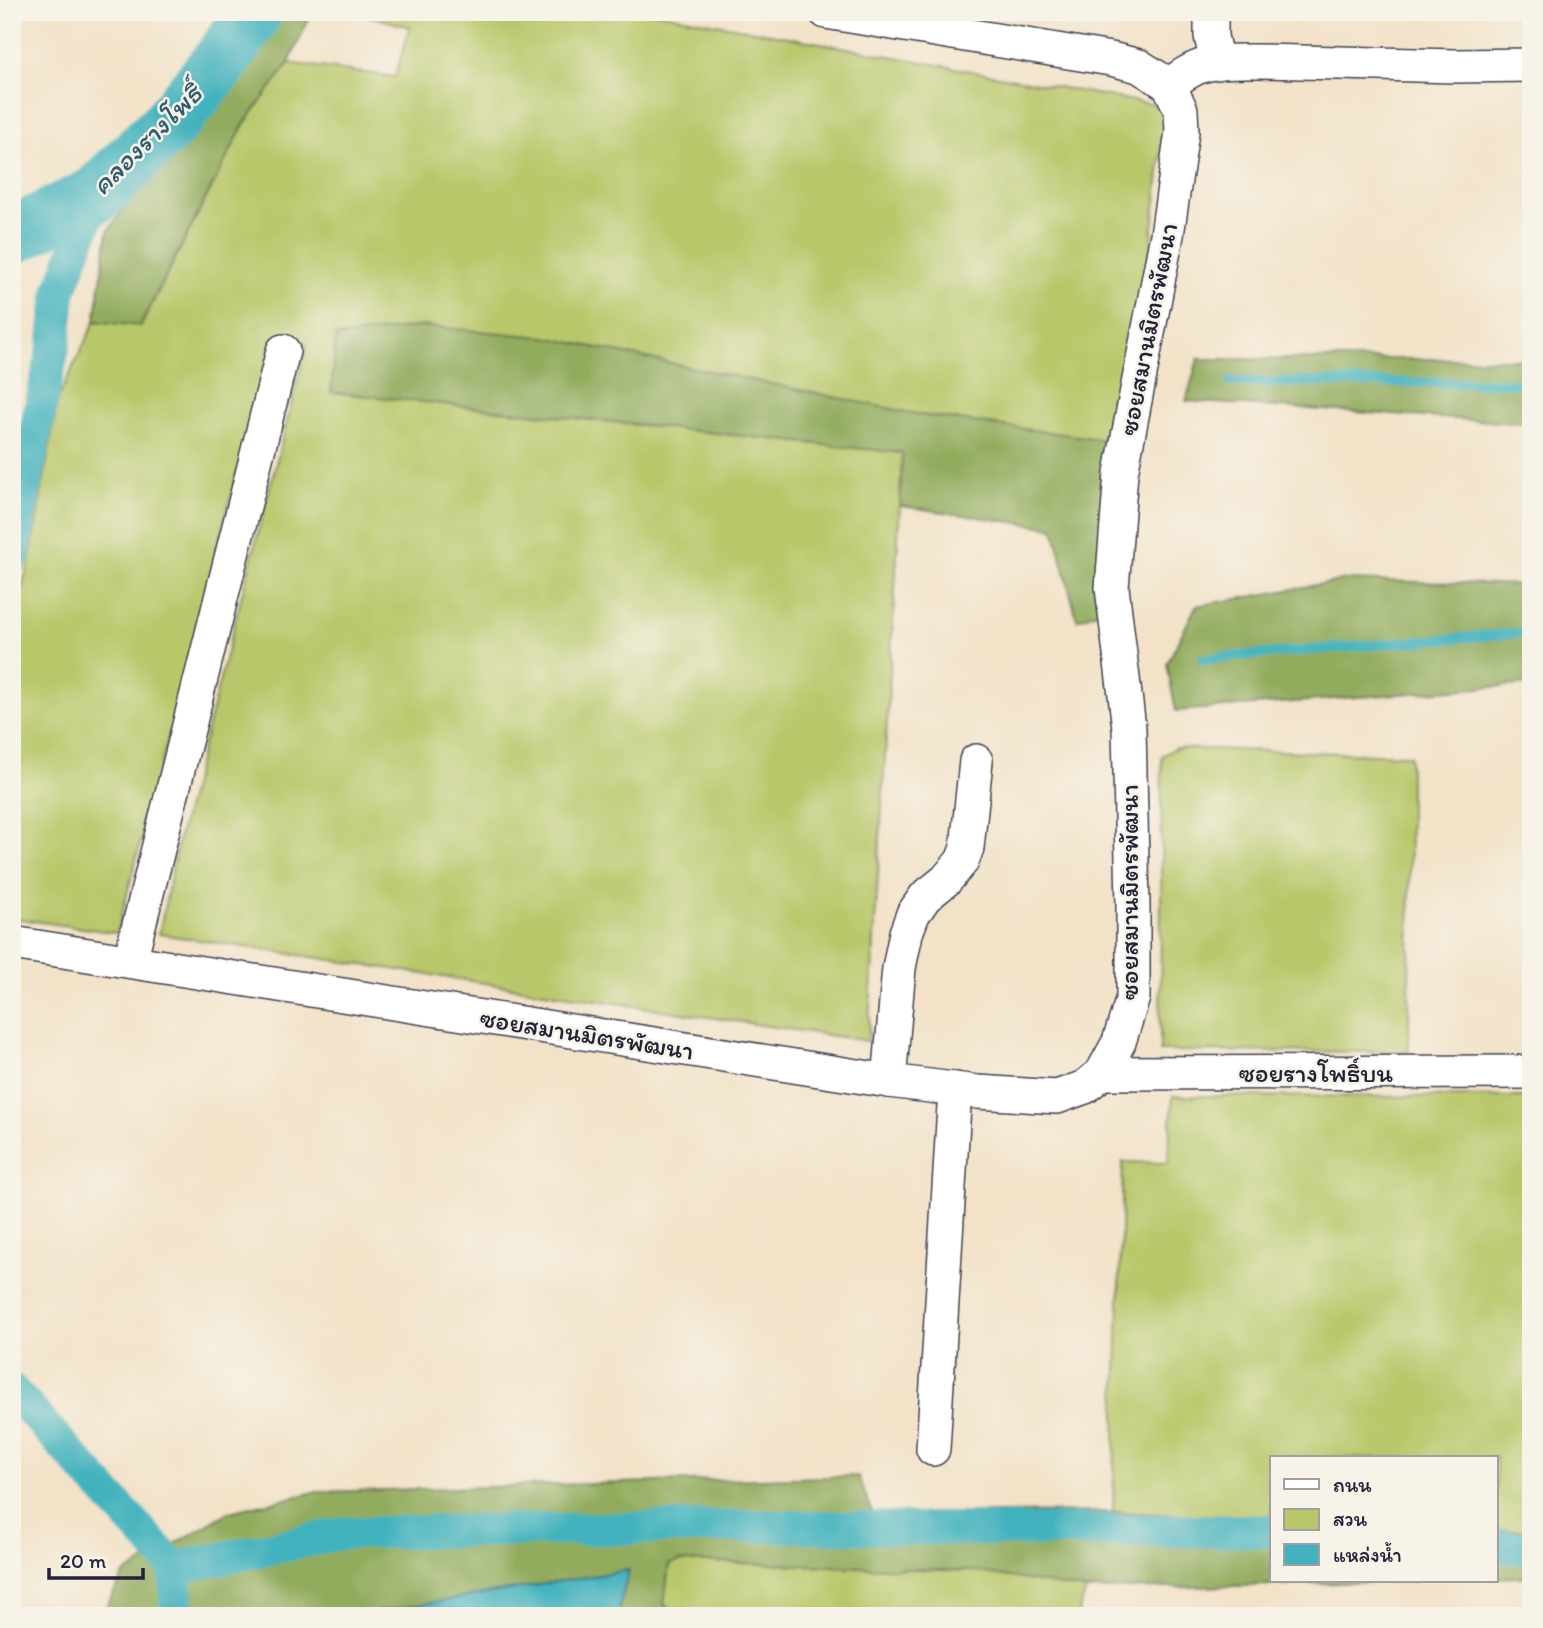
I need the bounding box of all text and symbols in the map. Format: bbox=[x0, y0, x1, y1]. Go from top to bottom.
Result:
water label: คลองรางโพธิ์ bbox=[83, 72, 212, 201]
street label: ซอยสมานมิตรพัฒนา bbox=[1112, 220, 1184, 438]
street label: ซอยสมานมิตรพัฒนา bbox=[1113, 784, 1145, 1000]
street label: ซอยสมานมิตรพัฒนา bbox=[478, 1001, 696, 1067]
street label: ซอยรางโพธิ์บน bbox=[1239, 1057, 1394, 1089]
legend bbox=[1270, 1456, 1498, 1582]
text: ถนน bbox=[1333, 1472, 1372, 1497]
text: สวน bbox=[1333, 1506, 1367, 1531]
scale bar bbox=[49, 1537, 144, 1581]
text: แหล่งน้ำ bbox=[1333, 1542, 1402, 1567]
text: 20 m bbox=[60, 1548, 107, 1573]

